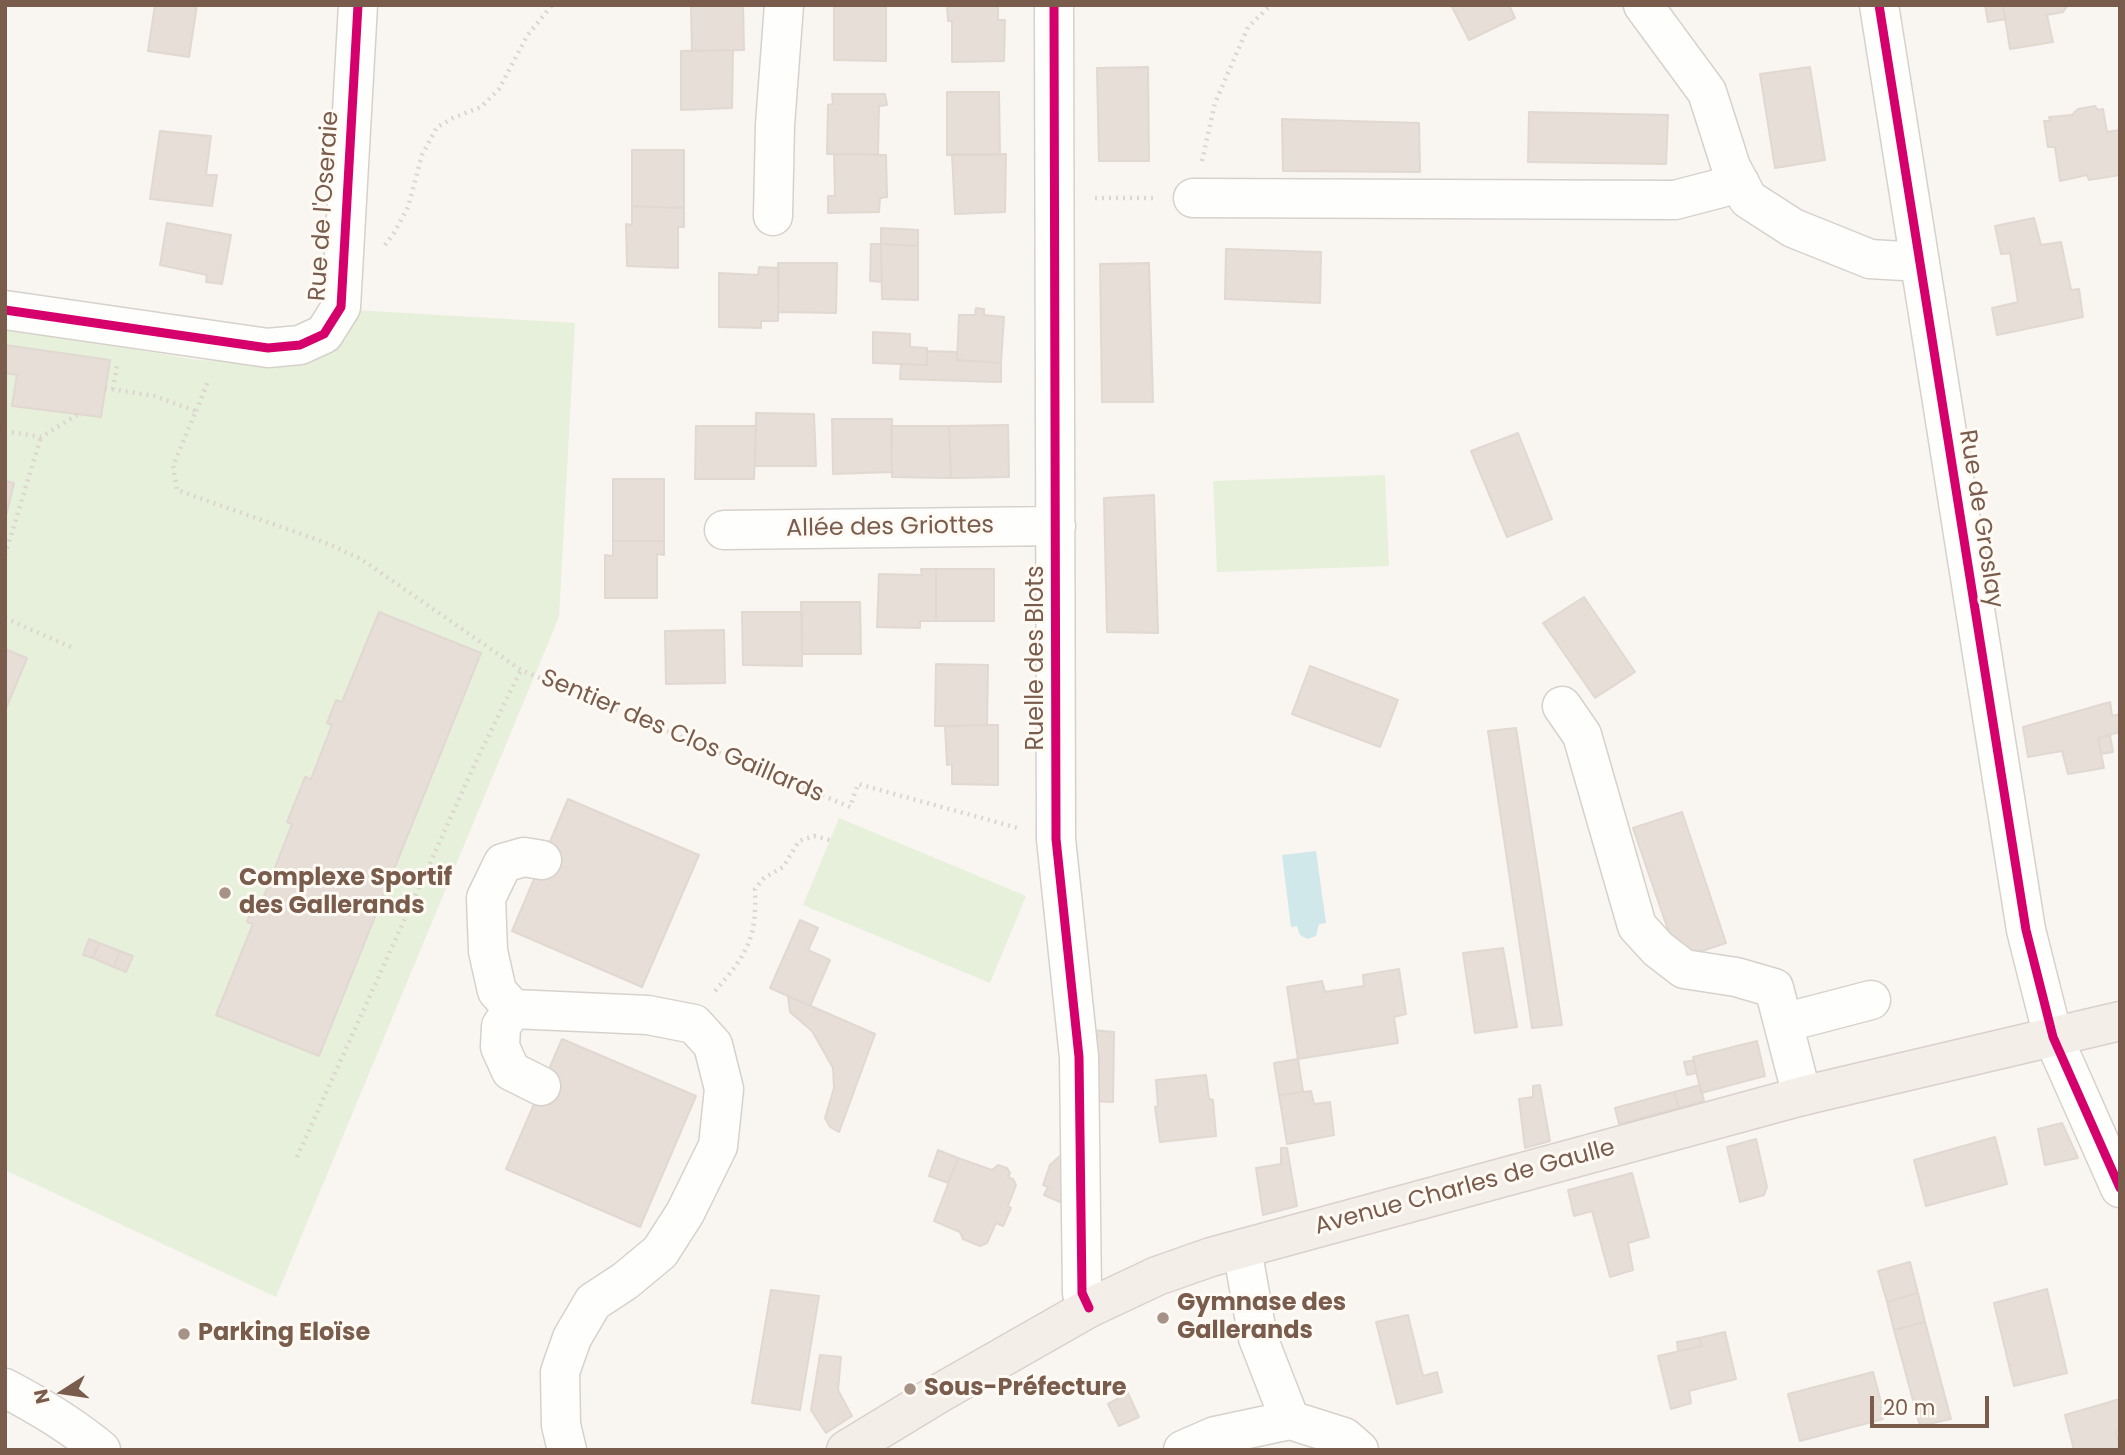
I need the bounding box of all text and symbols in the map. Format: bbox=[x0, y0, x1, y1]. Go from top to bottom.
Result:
street label: Rue de l'Oseraie bbox=[304, 110, 346, 302]
street label: Rue de Groslay bbox=[1952, 428, 2008, 610]
street label: Allée des Griottes bbox=[786, 512, 994, 544]
street label: Ruelle des Blots bbox=[1023, 565, 1051, 751]
street label: Sentier des Clos Gaillards bbox=[536, 664, 828, 810]
place label: Complexe Sportif des Gallerands bbox=[239, 865, 452, 921]
marker: Complexe Sportif des Gallerands bbox=[217, 885, 233, 901]
street label: Avenue Charles de Gaulle bbox=[1312, 1134, 1618, 1242]
place label: Gymnase des Gallerands bbox=[1177, 1290, 1346, 1346]
marker: Gymnase des Gallerands bbox=[1155, 1310, 1171, 1326]
place label: Parking Eloïse bbox=[198, 1320, 370, 1348]
marker: Parking Eloïse bbox=[176, 1326, 192, 1342]
north arrow bbox=[28, 1357, 98, 1427]
place label: Sous-Préfecture bbox=[924, 1375, 1126, 1403]
marker: Sous-Préfecture bbox=[902, 1381, 918, 1397]
scale bar bbox=[1873, 1382, 1992, 1426]
text: N bbox=[27, 1387, 57, 1406]
text: 20 m bbox=[1883, 1393, 1936, 1422]

